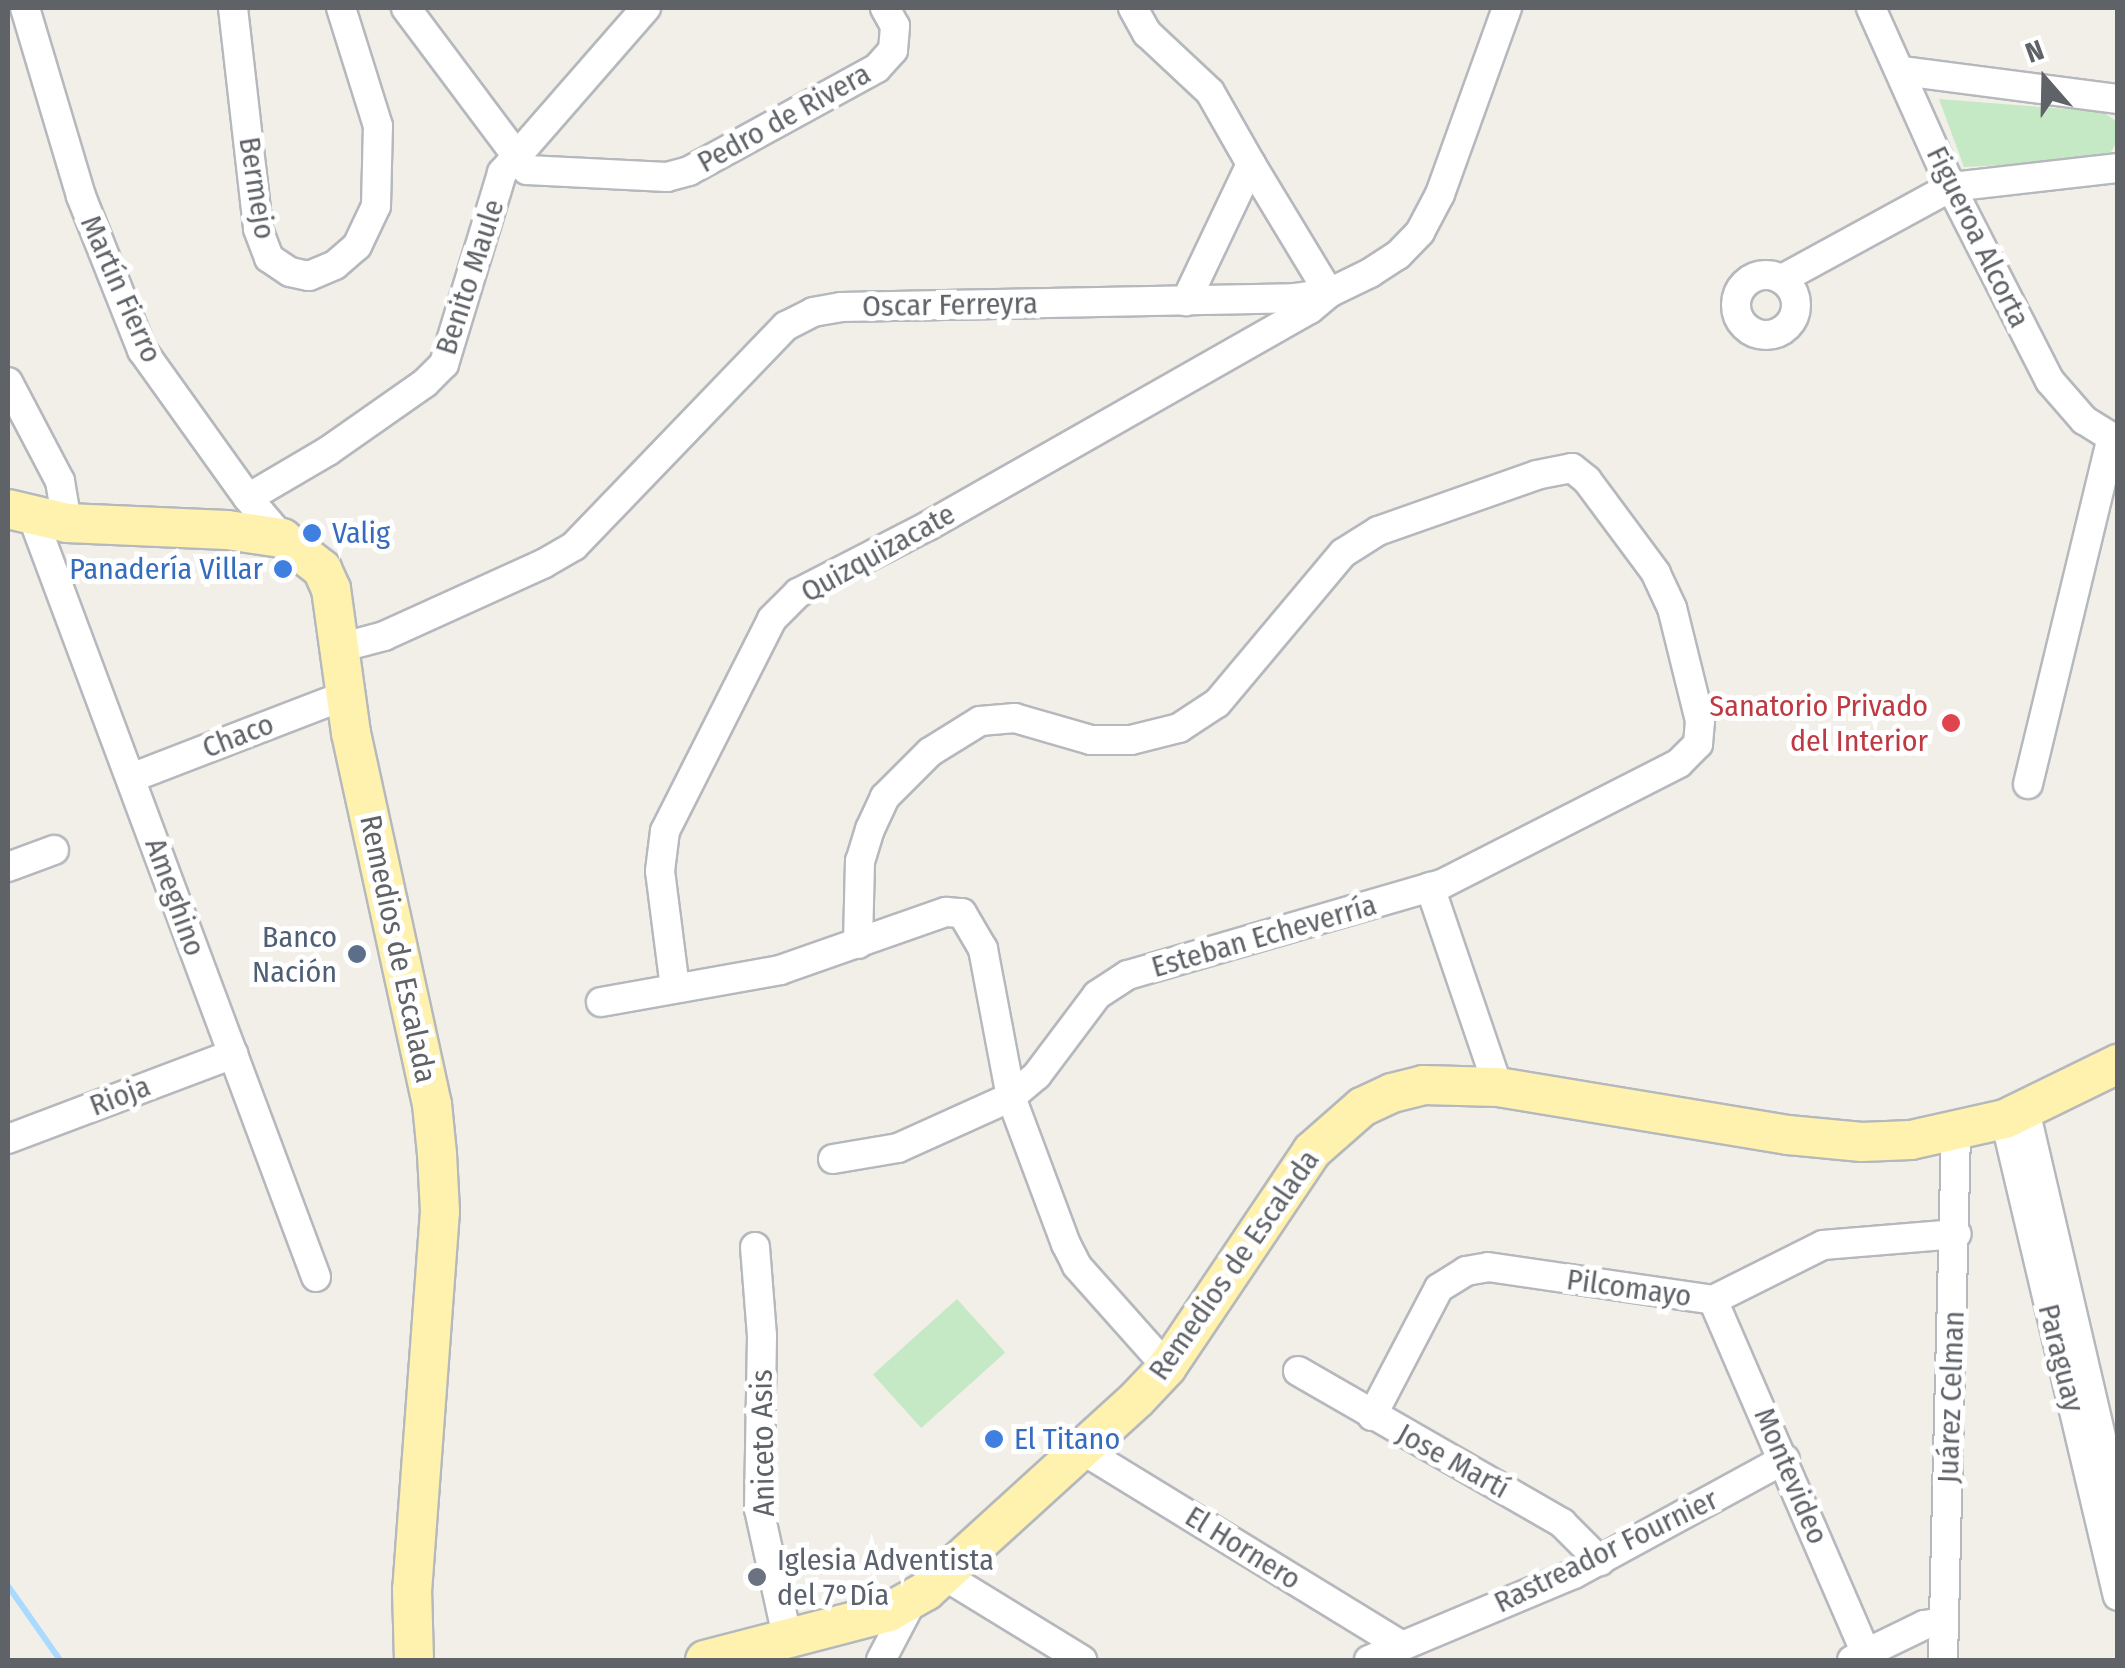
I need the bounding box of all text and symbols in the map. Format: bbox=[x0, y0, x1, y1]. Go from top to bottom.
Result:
north arrow bbox=[1995, 30, 2095, 130]
text: N bbox=[2021, 33, 2048, 70]
street label: Pedro de Rivera bbox=[691, 56, 877, 180]
street label: Bermejo bbox=[231, 134, 283, 242]
street label: Figueroa Alcorta bbox=[1919, 140, 2037, 334]
street label: Benito Maule bbox=[428, 195, 512, 359]
street label: Martín Fierro bbox=[73, 210, 169, 368]
street label: Oscar Ferreyra bbox=[862, 285, 1038, 325]
street label: Quizquizacate bbox=[795, 496, 961, 610]
place label: Valig bbox=[332, 515, 390, 551]
marker: Valig bbox=[301, 522, 323, 544]
place label: Panadería Villar bbox=[69, 551, 263, 587]
marker: Panadería Villar bbox=[272, 558, 294, 580]
place label: Sanatorio Privado del Interior bbox=[1709, 688, 1928, 758]
street label: Chaco bbox=[197, 706, 279, 766]
marker: Sanatorio Privado del Interior bbox=[1938, 710, 1964, 736]
street label: Remedios de Escalada bbox=[352, 812, 444, 1086]
street label: Ameghino bbox=[137, 833, 213, 961]
street label: Esteban Echeverría bbox=[1147, 887, 1381, 985]
place label: Banco Nación bbox=[252, 919, 337, 990]
marker: Banco Nación bbox=[346, 943, 368, 965]
street label: Rioja bbox=[85, 1068, 155, 1124]
street label: Remedios de Escalada bbox=[1141, 1143, 1327, 1387]
street label: Pilcomayo bbox=[1564, 1261, 1694, 1315]
street label: Paraguay bbox=[2030, 1300, 2092, 1416]
street label: Juárez Celman bbox=[1930, 1310, 1972, 1484]
street label: Aniceto Asis bbox=[744, 1369, 782, 1517]
street label: Montevideo bbox=[1746, 1402, 1836, 1550]
street label: Jose Martí bbox=[1391, 1416, 1515, 1506]
place label: El Titano bbox=[1014, 1421, 1120, 1457]
marker: El Titano bbox=[983, 1428, 1005, 1450]
street label: Rastreador Fournier bbox=[1488, 1481, 1724, 1621]
street label: El Hornero bbox=[1179, 1498, 1307, 1598]
place label: Iglesia Adventista del 7°Día bbox=[777, 1542, 994, 1612]
marker: Iglesia Adventista del 7°Día bbox=[746, 1566, 768, 1588]

